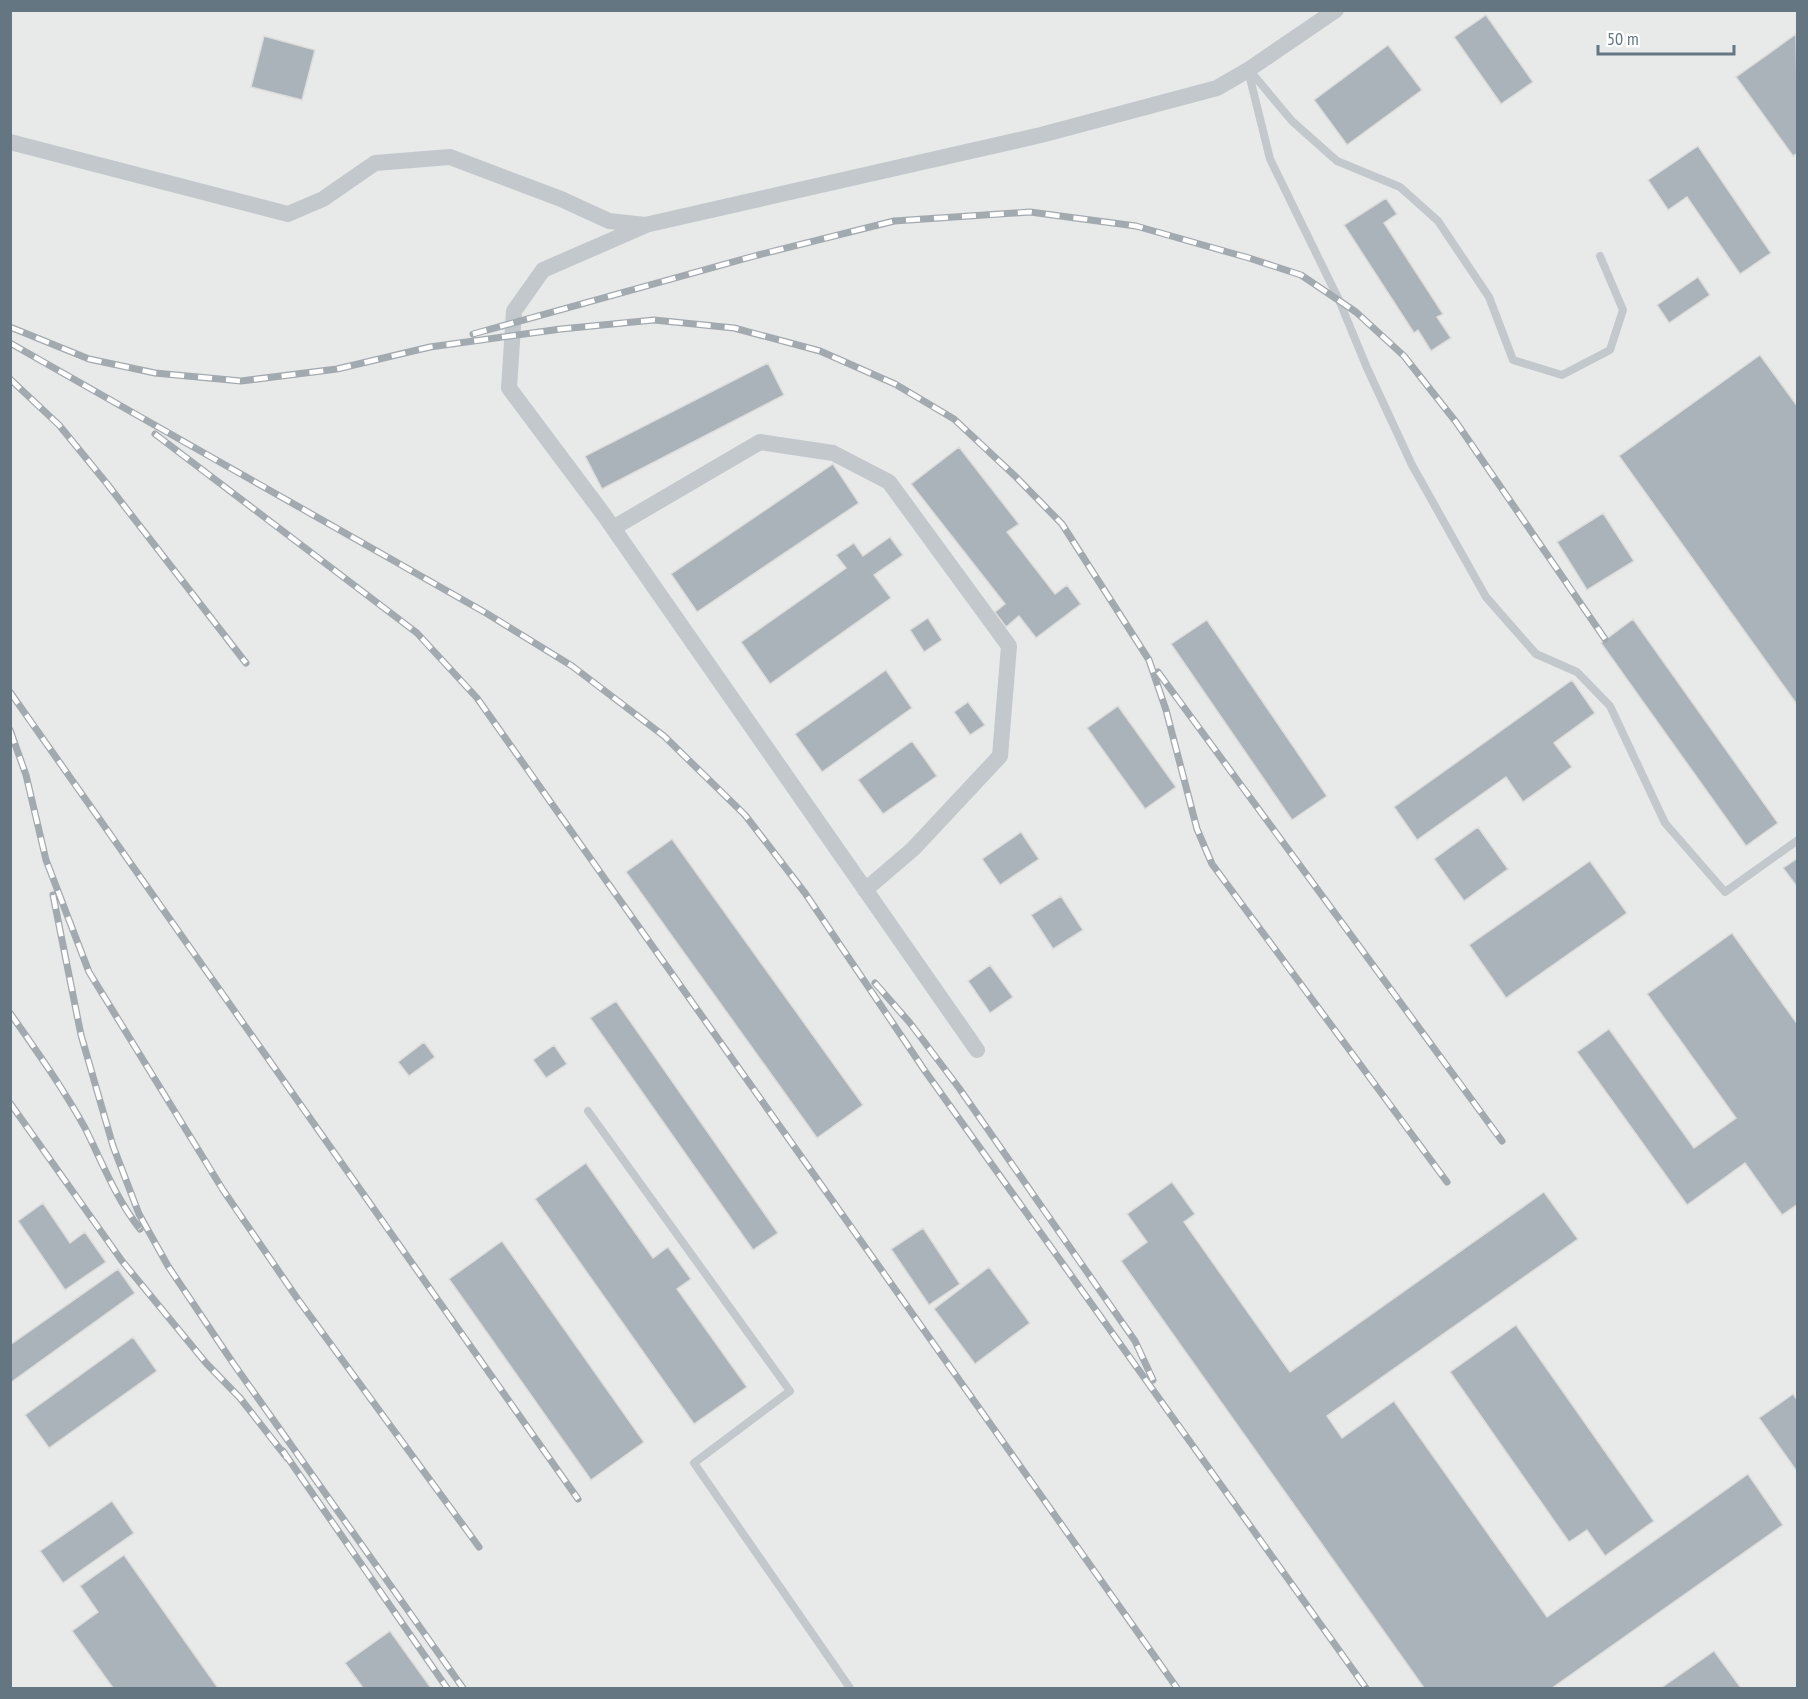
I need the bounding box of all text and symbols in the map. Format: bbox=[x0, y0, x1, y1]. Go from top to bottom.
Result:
scale bar bbox=[1598, 18, 1734, 56]
text: 50 m bbox=[1607, 27, 1639, 50]

